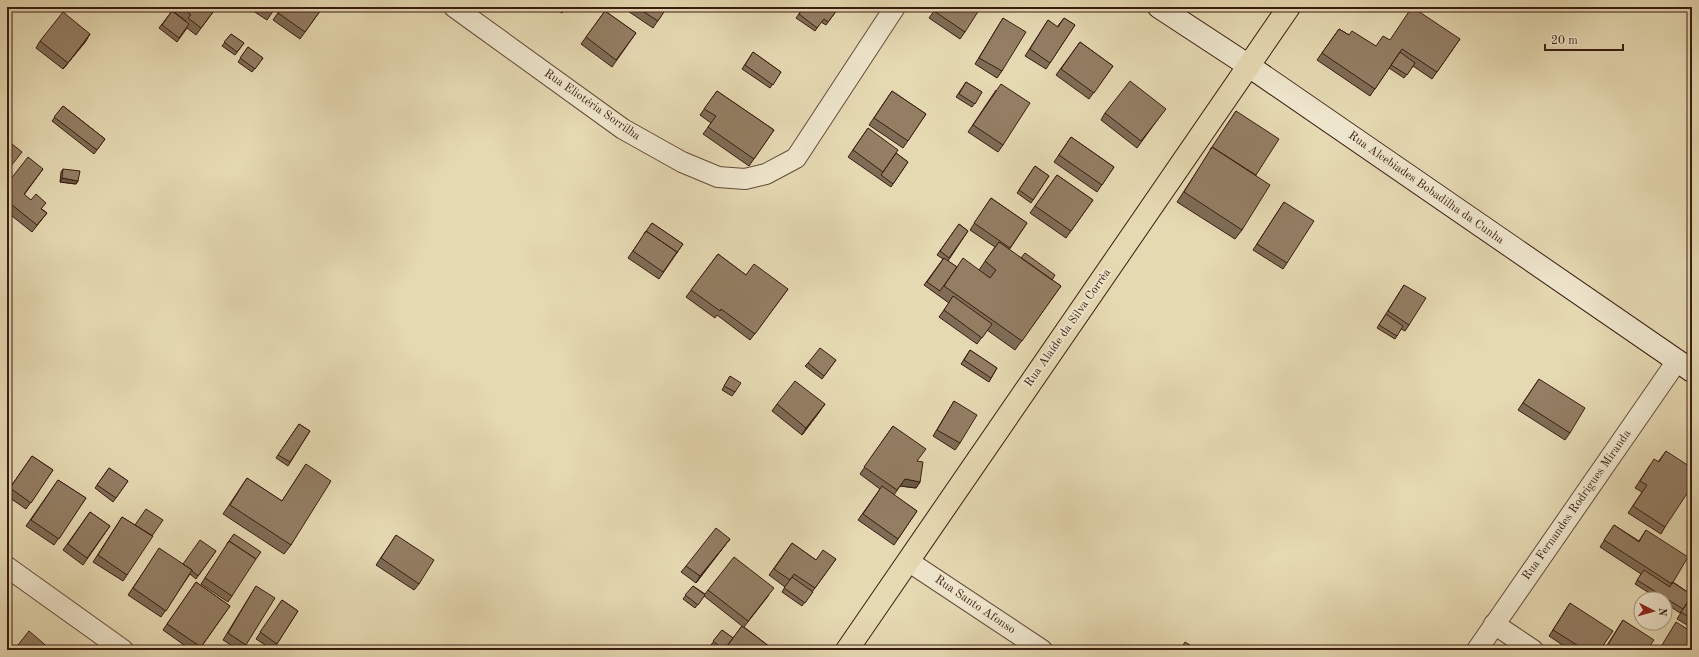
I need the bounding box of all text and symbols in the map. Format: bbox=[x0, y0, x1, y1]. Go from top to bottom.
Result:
scale bar bbox=[1545, 26, 1623, 52]
text: 20 m bbox=[1551, 35, 1578, 47]
street label: Rua Eliotéria Sorrilha bbox=[542, 67, 642, 143]
street label: Rua Alcebiades Bobadilha da Cunha bbox=[1346, 129, 1506, 247]
street label: Rua Alaíde da Silva Corrêa bbox=[1023, 267, 1113, 389]
street label: Rua Fernandes Rodrigues Miranda bbox=[1520, 428, 1634, 582]
street label: Rua Santo Afonso bbox=[933, 574, 1018, 636]
north arrow bbox=[1633, 591, 1673, 631]
text: N bbox=[1655, 607, 1667, 617]

